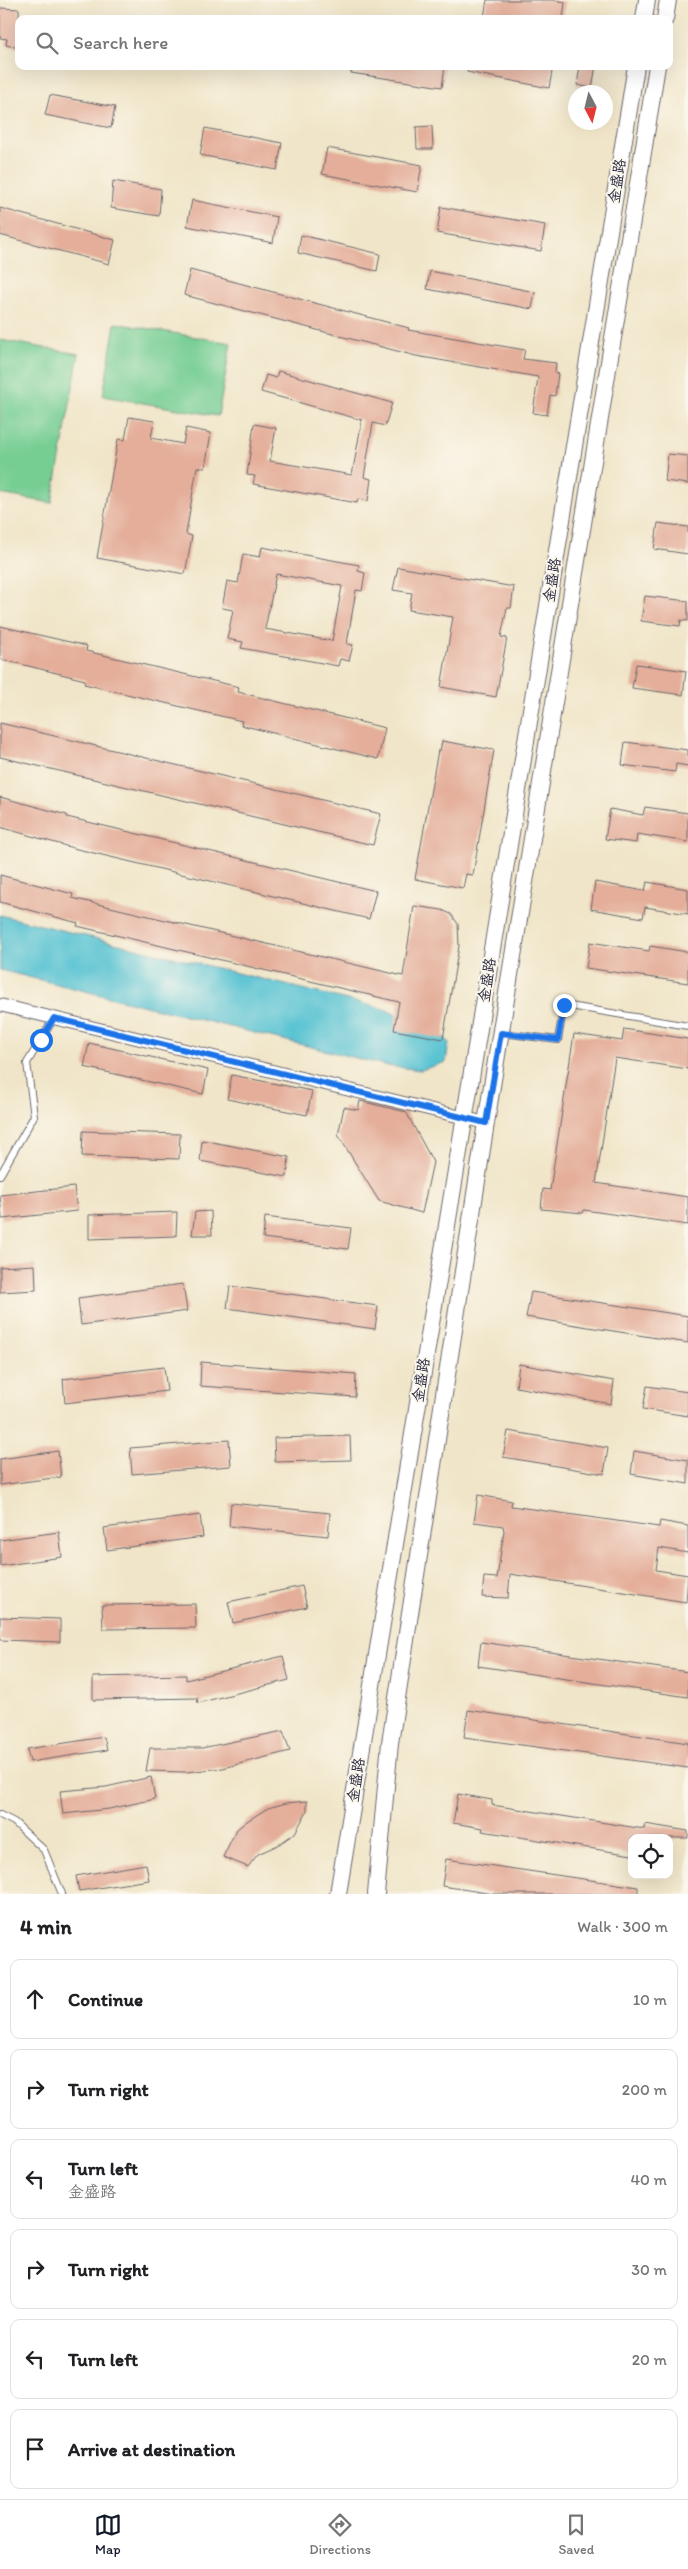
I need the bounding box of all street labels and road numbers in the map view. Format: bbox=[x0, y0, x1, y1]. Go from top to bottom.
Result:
street label: 金盛路 bbox=[605, 157, 629, 205]
street label: 金盛路 bbox=[540, 556, 564, 604]
street label: 金盛路 bbox=[475, 956, 499, 1004]
street label: 金盛路 bbox=[409, 1356, 433, 1404]
street label: 金盛路 bbox=[344, 1756, 368, 1804]

